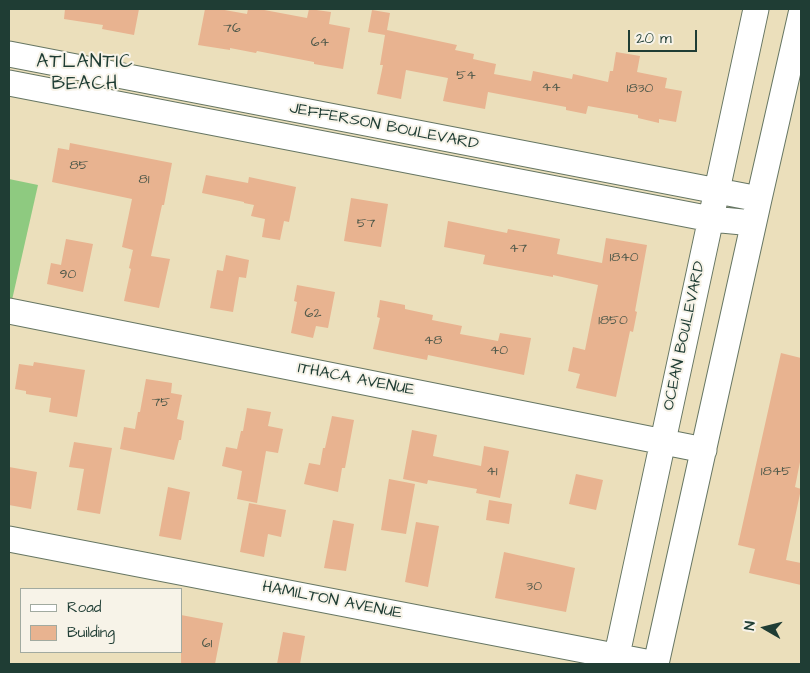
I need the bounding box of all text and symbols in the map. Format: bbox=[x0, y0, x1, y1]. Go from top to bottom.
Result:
scale bar bbox=[630, 20, 699, 52]
house number: 76 bbox=[223, 21, 241, 37]
text: 20 m bbox=[636, 28, 672, 49]
house number: 64 bbox=[311, 35, 329, 51]
district label: ATLANTIC BEACH bbox=[35, 52, 135, 96]
house number: 54 bbox=[456, 68, 476, 84]
house number: 44 bbox=[541, 80, 561, 96]
house number: 1830 bbox=[627, 81, 653, 97]
street label: JEFFERSON BOULEVARD bbox=[288, 99, 480, 155]
house number: 85 bbox=[70, 158, 88, 174]
house number: 81 bbox=[139, 172, 149, 188]
house number: 57 bbox=[357, 216, 375, 232]
house number: 47 bbox=[509, 241, 527, 257]
house number: 1840 bbox=[609, 250, 639, 266]
street label: OCEAN BOULEVARD bbox=[660, 260, 710, 412]
house number: 90 bbox=[60, 267, 76, 283]
house number: 62 bbox=[305, 306, 321, 322]
house number: 1850 bbox=[598, 313, 628, 329]
house number: 48 bbox=[424, 333, 442, 349]
house number: 40 bbox=[490, 343, 508, 359]
street label: ITHACA AVENUE bbox=[296, 359, 416, 401]
house number: 75 bbox=[152, 395, 170, 411]
house number: 41 bbox=[486, 464, 498, 480]
house number: 1845 bbox=[761, 464, 791, 480]
street label: HAMILTON AVENUE bbox=[260, 578, 404, 624]
house number: 30 bbox=[526, 579, 542, 595]
legend bbox=[20, 588, 182, 653]
text: Road bbox=[67, 597, 101, 618]
north arrow bbox=[740, 603, 790, 653]
text: N bbox=[740, 620, 761, 632]
text: Building bbox=[67, 622, 115, 643]
house number: 61 bbox=[202, 636, 212, 652]

